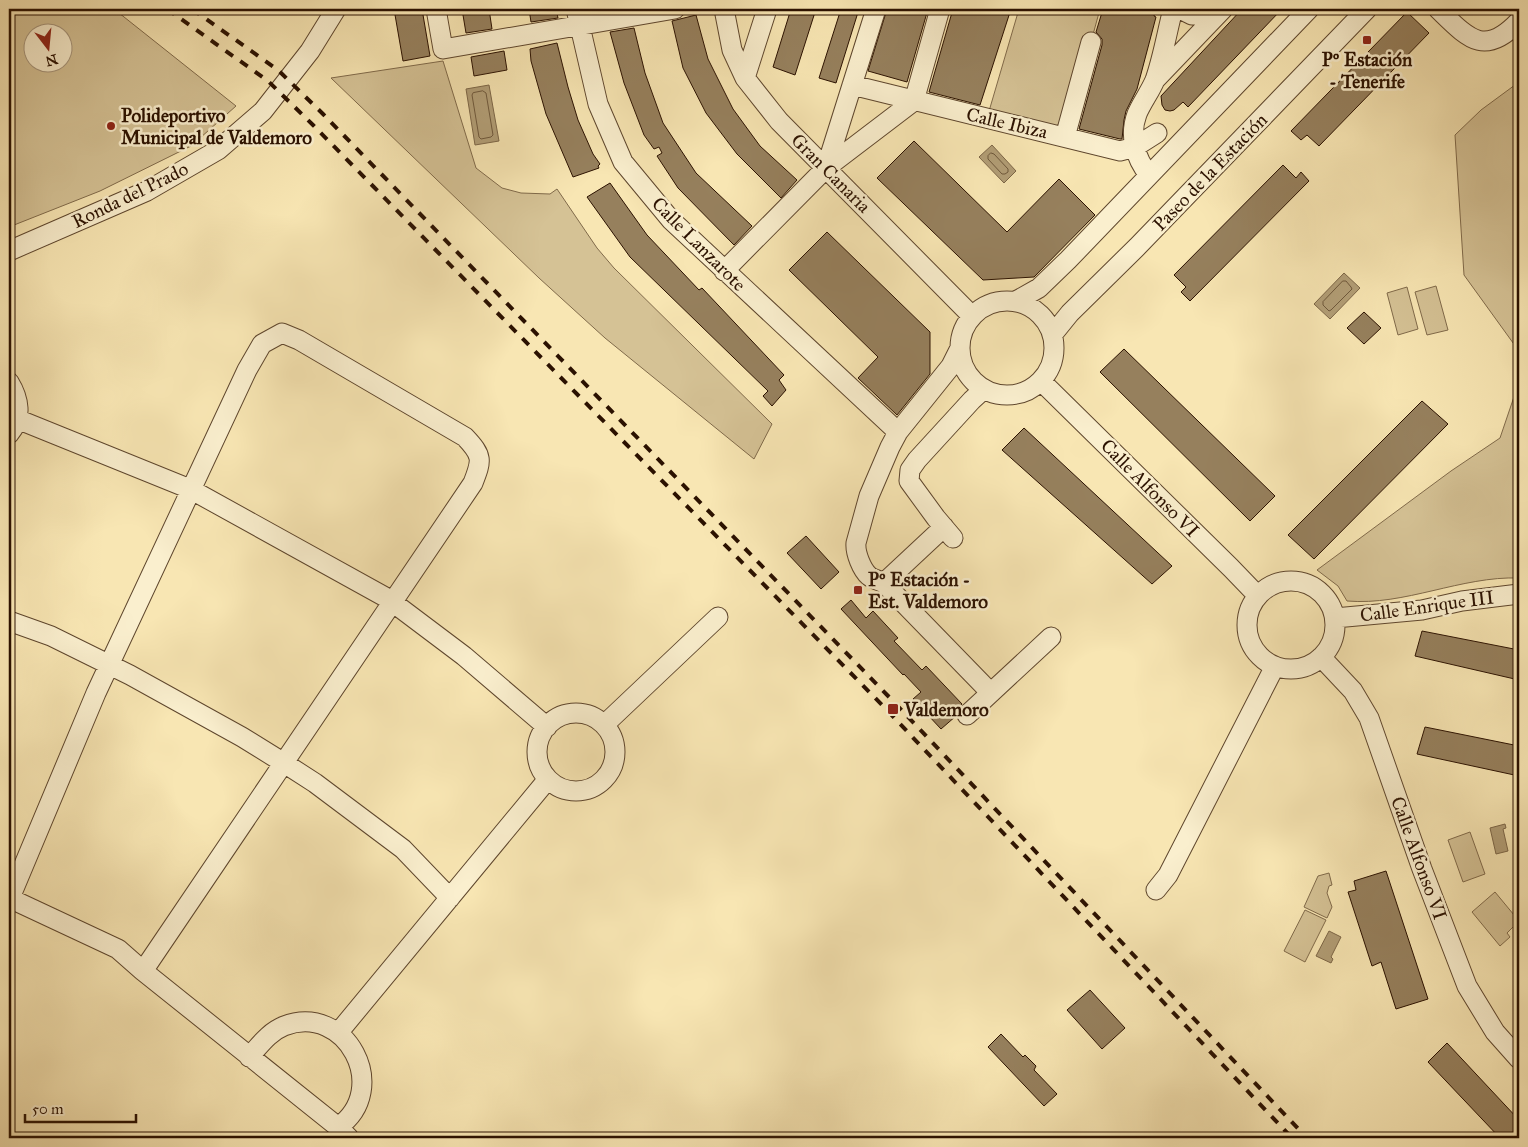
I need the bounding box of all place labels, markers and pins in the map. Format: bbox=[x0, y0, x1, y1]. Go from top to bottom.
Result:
marker: Pº Estación - Tenerife bbox=[1361, 34, 1373, 46]
place label: Pº Estación - Tenerife bbox=[1322, 48, 1413, 93]
place label: Polideportivo Municipal de Valdemoro bbox=[121, 104, 312, 150]
marker: Polideportivo Municipal de Valdemoro bbox=[105, 120, 117, 132]
place label: Pº Estación - Est. Valdemoro bbox=[868, 568, 988, 613]
marker: Pº Estación - Est. Valdemoro bbox=[852, 584, 864, 596]
place label: Valdemoro bbox=[903, 698, 989, 721]
marker: Valdemoro bbox=[886, 702, 900, 716]

